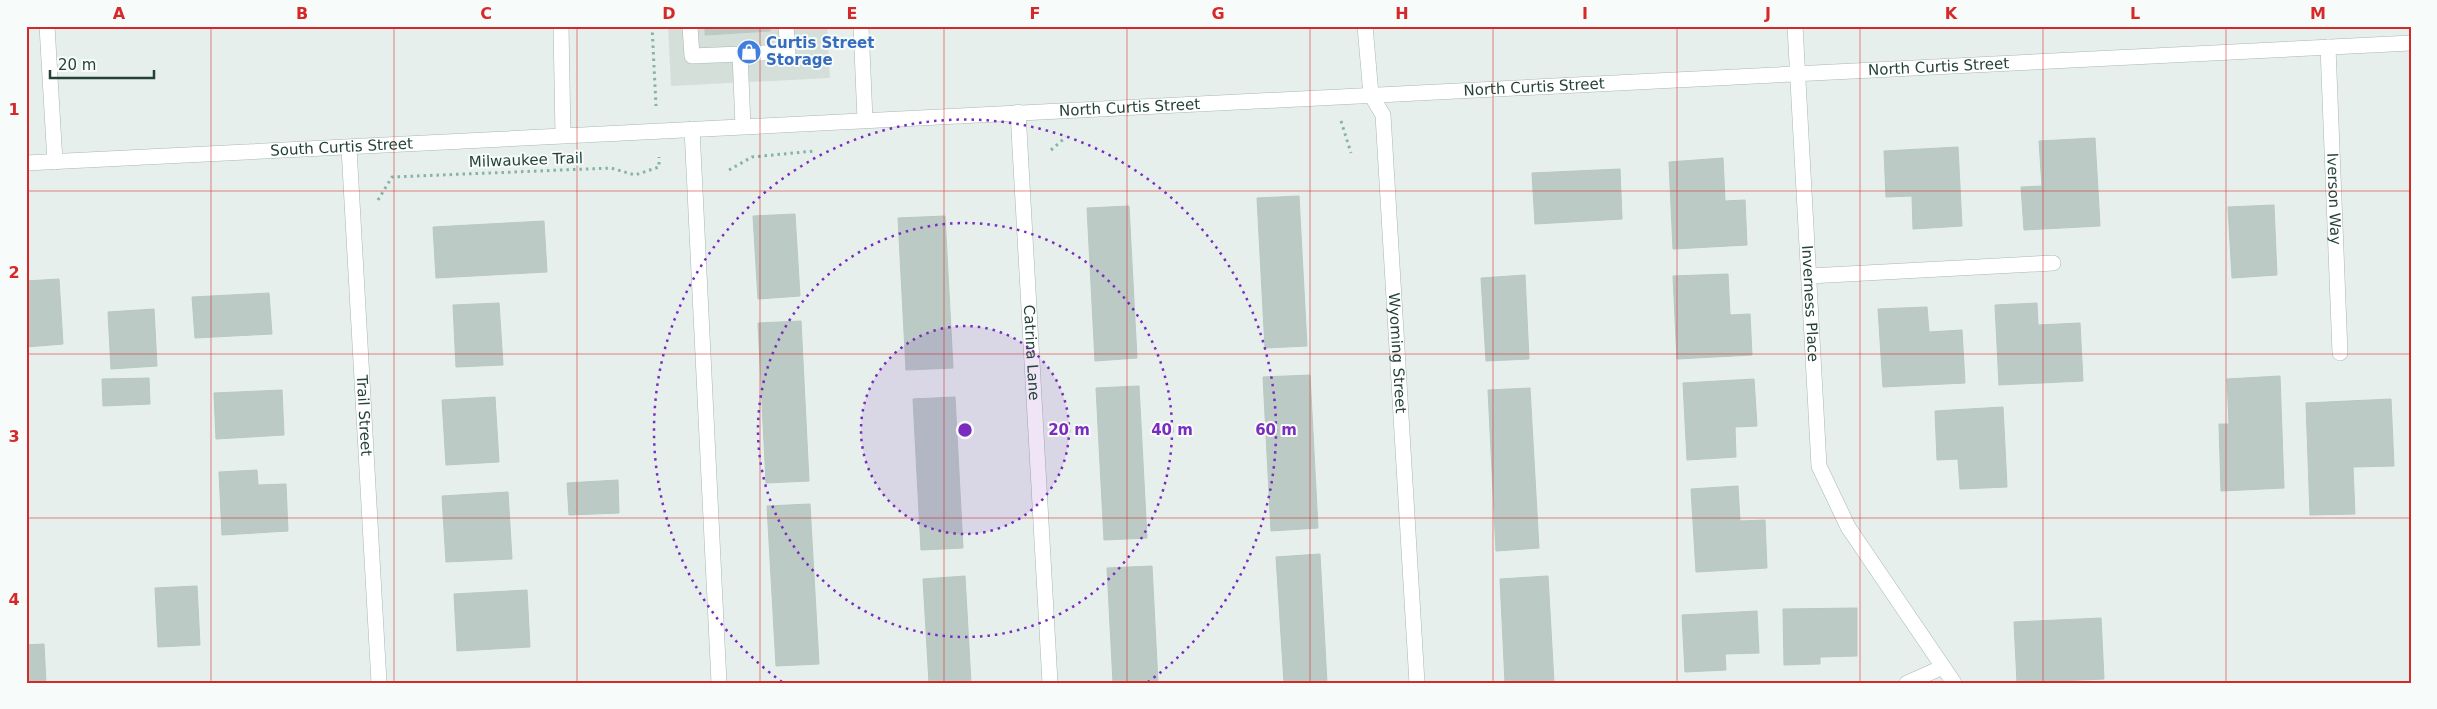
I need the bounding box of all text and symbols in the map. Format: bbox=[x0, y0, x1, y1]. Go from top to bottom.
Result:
text: A bbox=[113, 4, 126, 23]
text: B bbox=[296, 4, 308, 23]
text: C bbox=[480, 4, 492, 23]
text: D bbox=[662, 4, 676, 23]
text: E bbox=[847, 4, 857, 23]
text: F bbox=[1030, 4, 1040, 23]
text: G bbox=[1211, 4, 1225, 23]
text: H bbox=[1395, 4, 1409, 23]
text: I bbox=[1582, 4, 1588, 23]
text: J bbox=[1764, 4, 1771, 23]
text: K bbox=[1945, 4, 1958, 23]
text: L bbox=[2130, 4, 2140, 23]
text: M bbox=[2310, 4, 2326, 23]
place label: Curtis Street Storage bbox=[766, 34, 874, 69]
shop icon: Curtis Street Storage bbox=[736, 39, 762, 65]
scale bar bbox=[50, 48, 154, 80]
street label: North Curtis Street bbox=[1868, 54, 2010, 79]
text: 20 m bbox=[58, 56, 96, 74]
street label: North Curtis Street bbox=[1463, 75, 1605, 100]
street label: North Curtis Street bbox=[1059, 95, 1201, 120]
text: 1 bbox=[8, 100, 20, 119]
street label: South Curtis Street bbox=[270, 135, 414, 160]
street label: Milwaukee Trail bbox=[469, 149, 583, 171]
street label: Iverson Way bbox=[2323, 153, 2345, 245]
street label: Inverness Place bbox=[1798, 245, 1822, 363]
text: 2 bbox=[8, 263, 20, 282]
street label: Wyoming Street bbox=[1385, 292, 1410, 414]
street label: Catrina Lane bbox=[1020, 304, 1043, 401]
street label: Trail Street bbox=[353, 374, 375, 457]
centre of rings bbox=[956, 421, 974, 439]
text: 20 m bbox=[1048, 421, 1090, 439]
text: 40 m bbox=[1151, 421, 1193, 439]
text: 60 m bbox=[1255, 421, 1297, 439]
text: 3 bbox=[8, 427, 20, 446]
text: 4 bbox=[8, 590, 20, 609]

